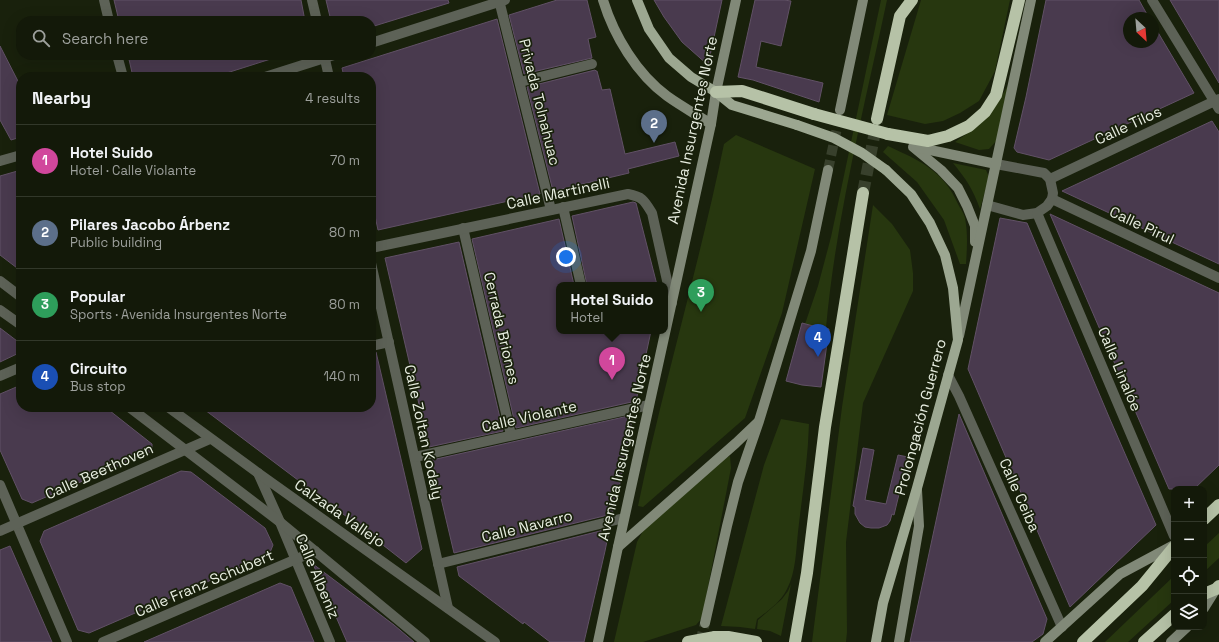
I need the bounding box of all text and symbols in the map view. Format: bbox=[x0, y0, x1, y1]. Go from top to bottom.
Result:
north arrow bbox=[1123, 12, 1159, 48]
search box bbox=[16, 16, 376, 60]
icon: search bbox=[30, 27, 52, 49]
text: Search here bbox=[62, 29, 148, 48]
street label: Avenida Insurgentes Norte bbox=[663, 34, 721, 226]
street label: Privada Tolnahuac bbox=[515, 37, 565, 167]
text: Nearby bbox=[32, 87, 91, 109]
text: 4 results bbox=[305, 90, 360, 107]
street label: Calle Tilos bbox=[1092, 101, 1164, 149]
pin: 2 bbox=[641, 110, 667, 143]
text: Hotel Suido bbox=[70, 143, 153, 162]
text: 1 bbox=[42, 152, 48, 169]
text: 70 m bbox=[330, 152, 360, 169]
text: Hotel · Calle Violante bbox=[70, 162, 196, 179]
street label: Calle Martinelli bbox=[505, 173, 611, 213]
street label: Calle Pirul bbox=[1106, 202, 1178, 248]
text: Pilares Jacobo Árbenz bbox=[70, 215, 230, 234]
text: 2 bbox=[41, 224, 49, 241]
text: 80 m bbox=[329, 224, 360, 241]
text: Public building bbox=[70, 234, 162, 251]
your location bbox=[556, 247, 576, 267]
street label: Cerrada Briones bbox=[480, 270, 524, 386]
pin: 3 bbox=[688, 279, 714, 312]
popup bbox=[556, 282, 668, 334]
text: Popular bbox=[70, 287, 125, 306]
text: Hotel Suido bbox=[571, 290, 653, 309]
text: 3 bbox=[41, 296, 49, 313]
text: 80 m bbox=[329, 296, 360, 313]
text: Sports · Avenida Insurgentes Norte bbox=[70, 306, 287, 323]
text: Hotel bbox=[571, 309, 603, 326]
pin: 4 bbox=[805, 324, 831, 357]
street label: Calle Linalóe bbox=[1094, 324, 1146, 414]
street label: Prolongación Guerrero bbox=[890, 337, 950, 497]
pin: 1 bbox=[599, 347, 625, 380]
street label: Avenida Insurgentes Norte bbox=[593, 352, 655, 542]
text: Circuito bbox=[70, 359, 127, 378]
street label: Calle Zoltan Kodaly bbox=[400, 363, 448, 501]
text: 4 bbox=[41, 368, 49, 385]
text: 140 m bbox=[324, 368, 360, 385]
text: Bus stop bbox=[70, 378, 126, 395]
street label: Calle Violante bbox=[480, 396, 579, 436]
street label: Calle Beethoven bbox=[42, 439, 156, 503]
street label: Calle Ceiba bbox=[995, 455, 1045, 535]
street label: Calzada Vallejo bbox=[291, 475, 389, 551]
map controls bbox=[1171, 486, 1207, 630]
button: + bbox=[1171, 486, 1207, 522]
street label: Calle Navarro bbox=[479, 505, 575, 547]
button: − bbox=[1171, 522, 1207, 558]
street label: Calle Albeniz bbox=[292, 531, 344, 621]
street label: Calle Franz Schubert bbox=[132, 545, 276, 621]
button: locate bbox=[1171, 558, 1207, 594]
button: layers bbox=[1171, 594, 1207, 630]

